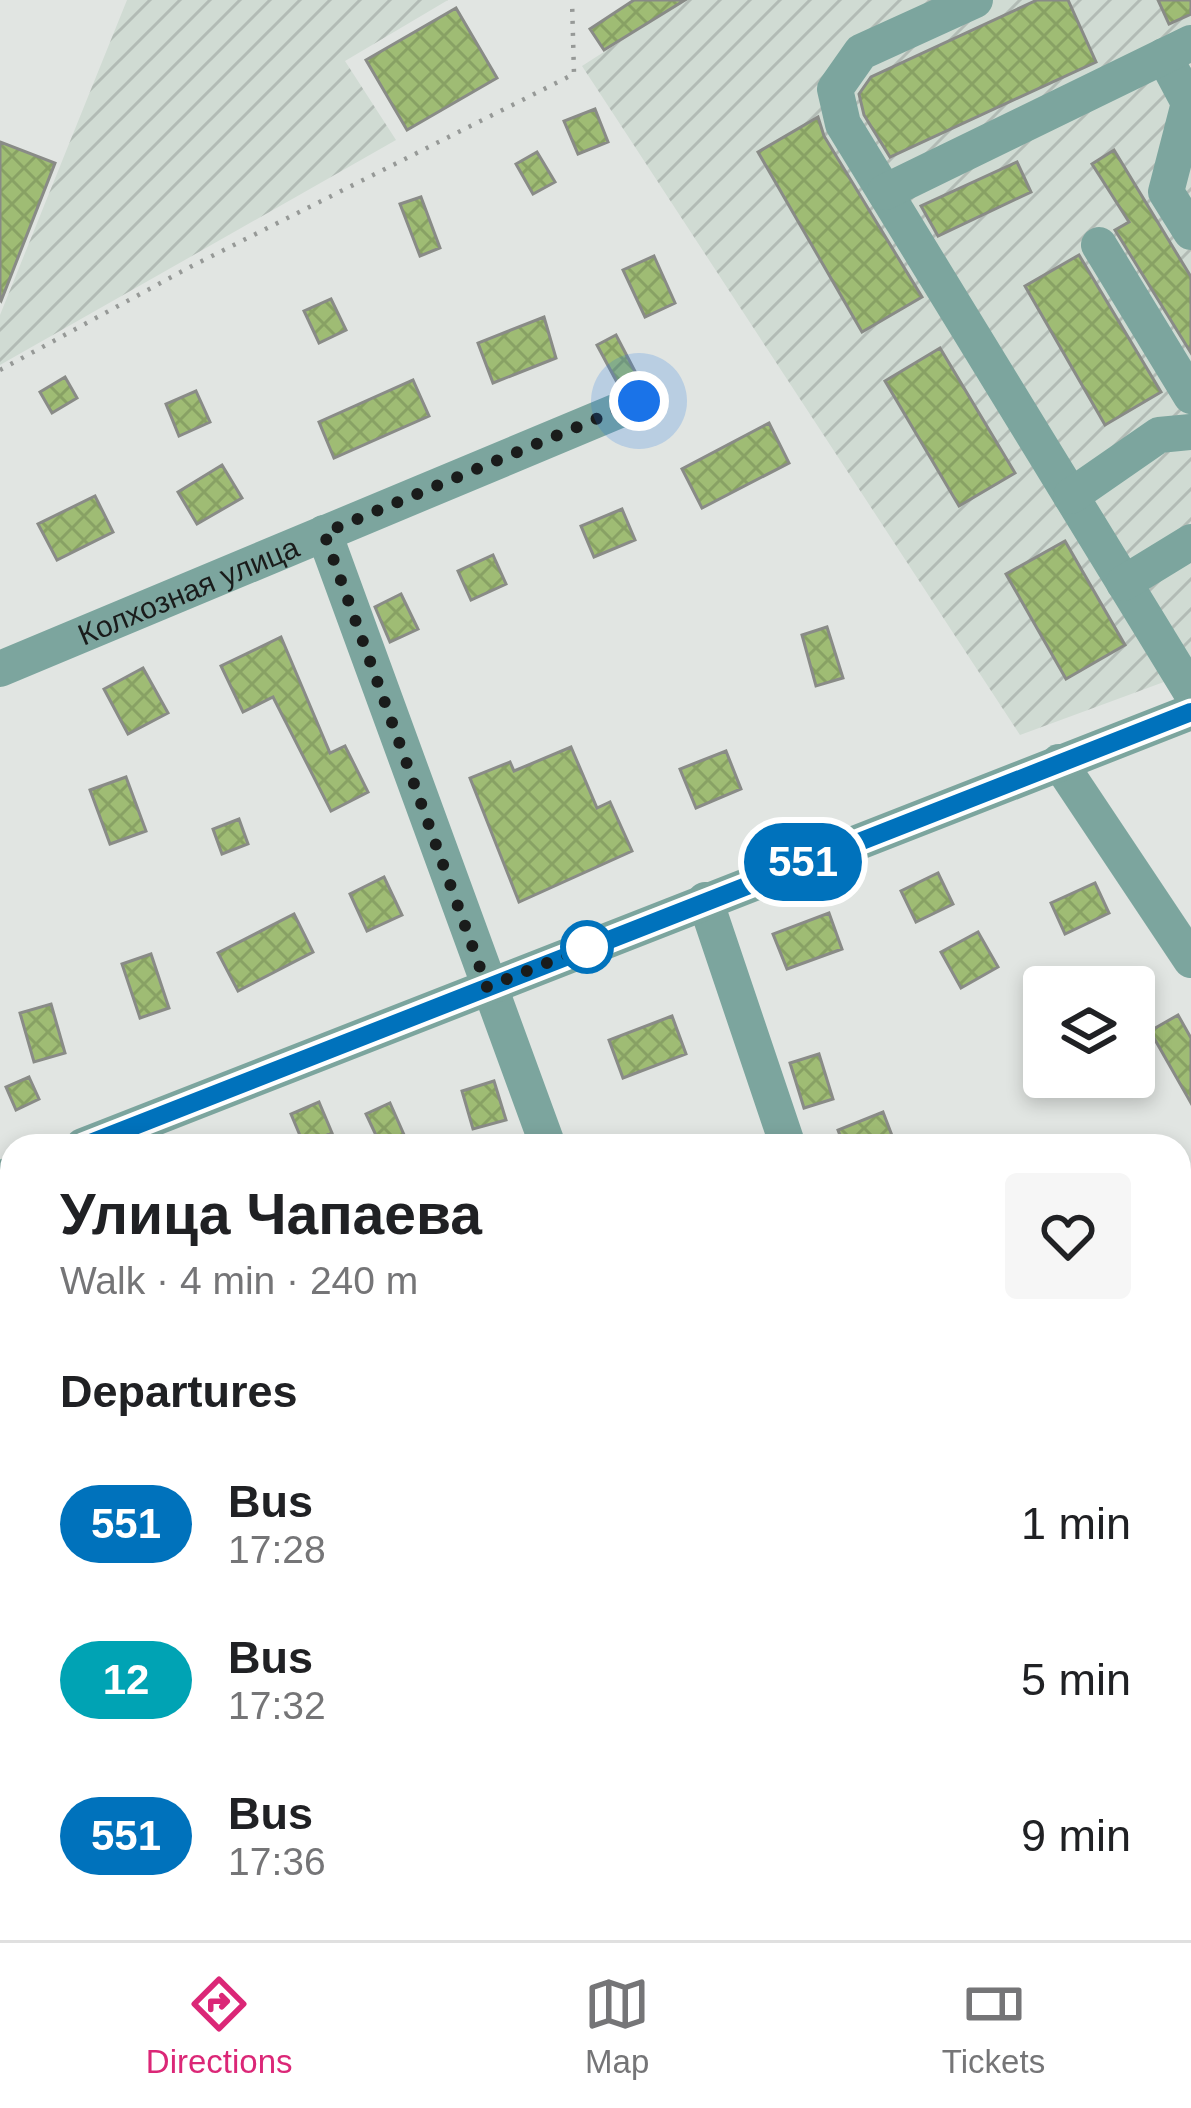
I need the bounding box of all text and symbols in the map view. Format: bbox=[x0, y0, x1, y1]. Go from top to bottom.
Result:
your location bbox=[609, 371, 669, 431]
street label: Колхозная улица bbox=[73, 529, 304, 651]
line badge: 551 bbox=[734, 823, 872, 901]
text: 551 bbox=[768, 838, 838, 885]
unlabelled marker bbox=[562, 922, 612, 972]
map controls bbox=[1023, 966, 1155, 1098]
button: layers bbox=[1023, 966, 1155, 1098]
button: heart bbox=[1005, 1173, 1131, 1299]
text: Улица Чапаева bbox=[60, 1182, 482, 1246]
text: Walk · 4 min · 240 m bbox=[60, 1259, 418, 1302]
text: Departures bbox=[60, 1366, 298, 1417]
text: Bus bbox=[228, 1476, 313, 1527]
text: 1 min bbox=[1021, 1498, 1131, 1549]
text: 551 bbox=[91, 1500, 161, 1547]
text: 17:28 bbox=[228, 1528, 326, 1571]
text: Bus bbox=[228, 1632, 313, 1683]
text: 5 min bbox=[1021, 1654, 1131, 1705]
text: 12 bbox=[103, 1656, 149, 1703]
text: 17:32 bbox=[228, 1684, 326, 1727]
text: Bus bbox=[228, 1788, 313, 1839]
text: 9 min bbox=[1021, 1810, 1131, 1861]
text: 551 bbox=[91, 1812, 161, 1859]
text: 17:36 bbox=[228, 1840, 326, 1883]
tab: Directions bbox=[146, 1971, 293, 2081]
tab: Map bbox=[584, 1971, 650, 2081]
tab: Tickets bbox=[942, 1971, 1045, 2081]

